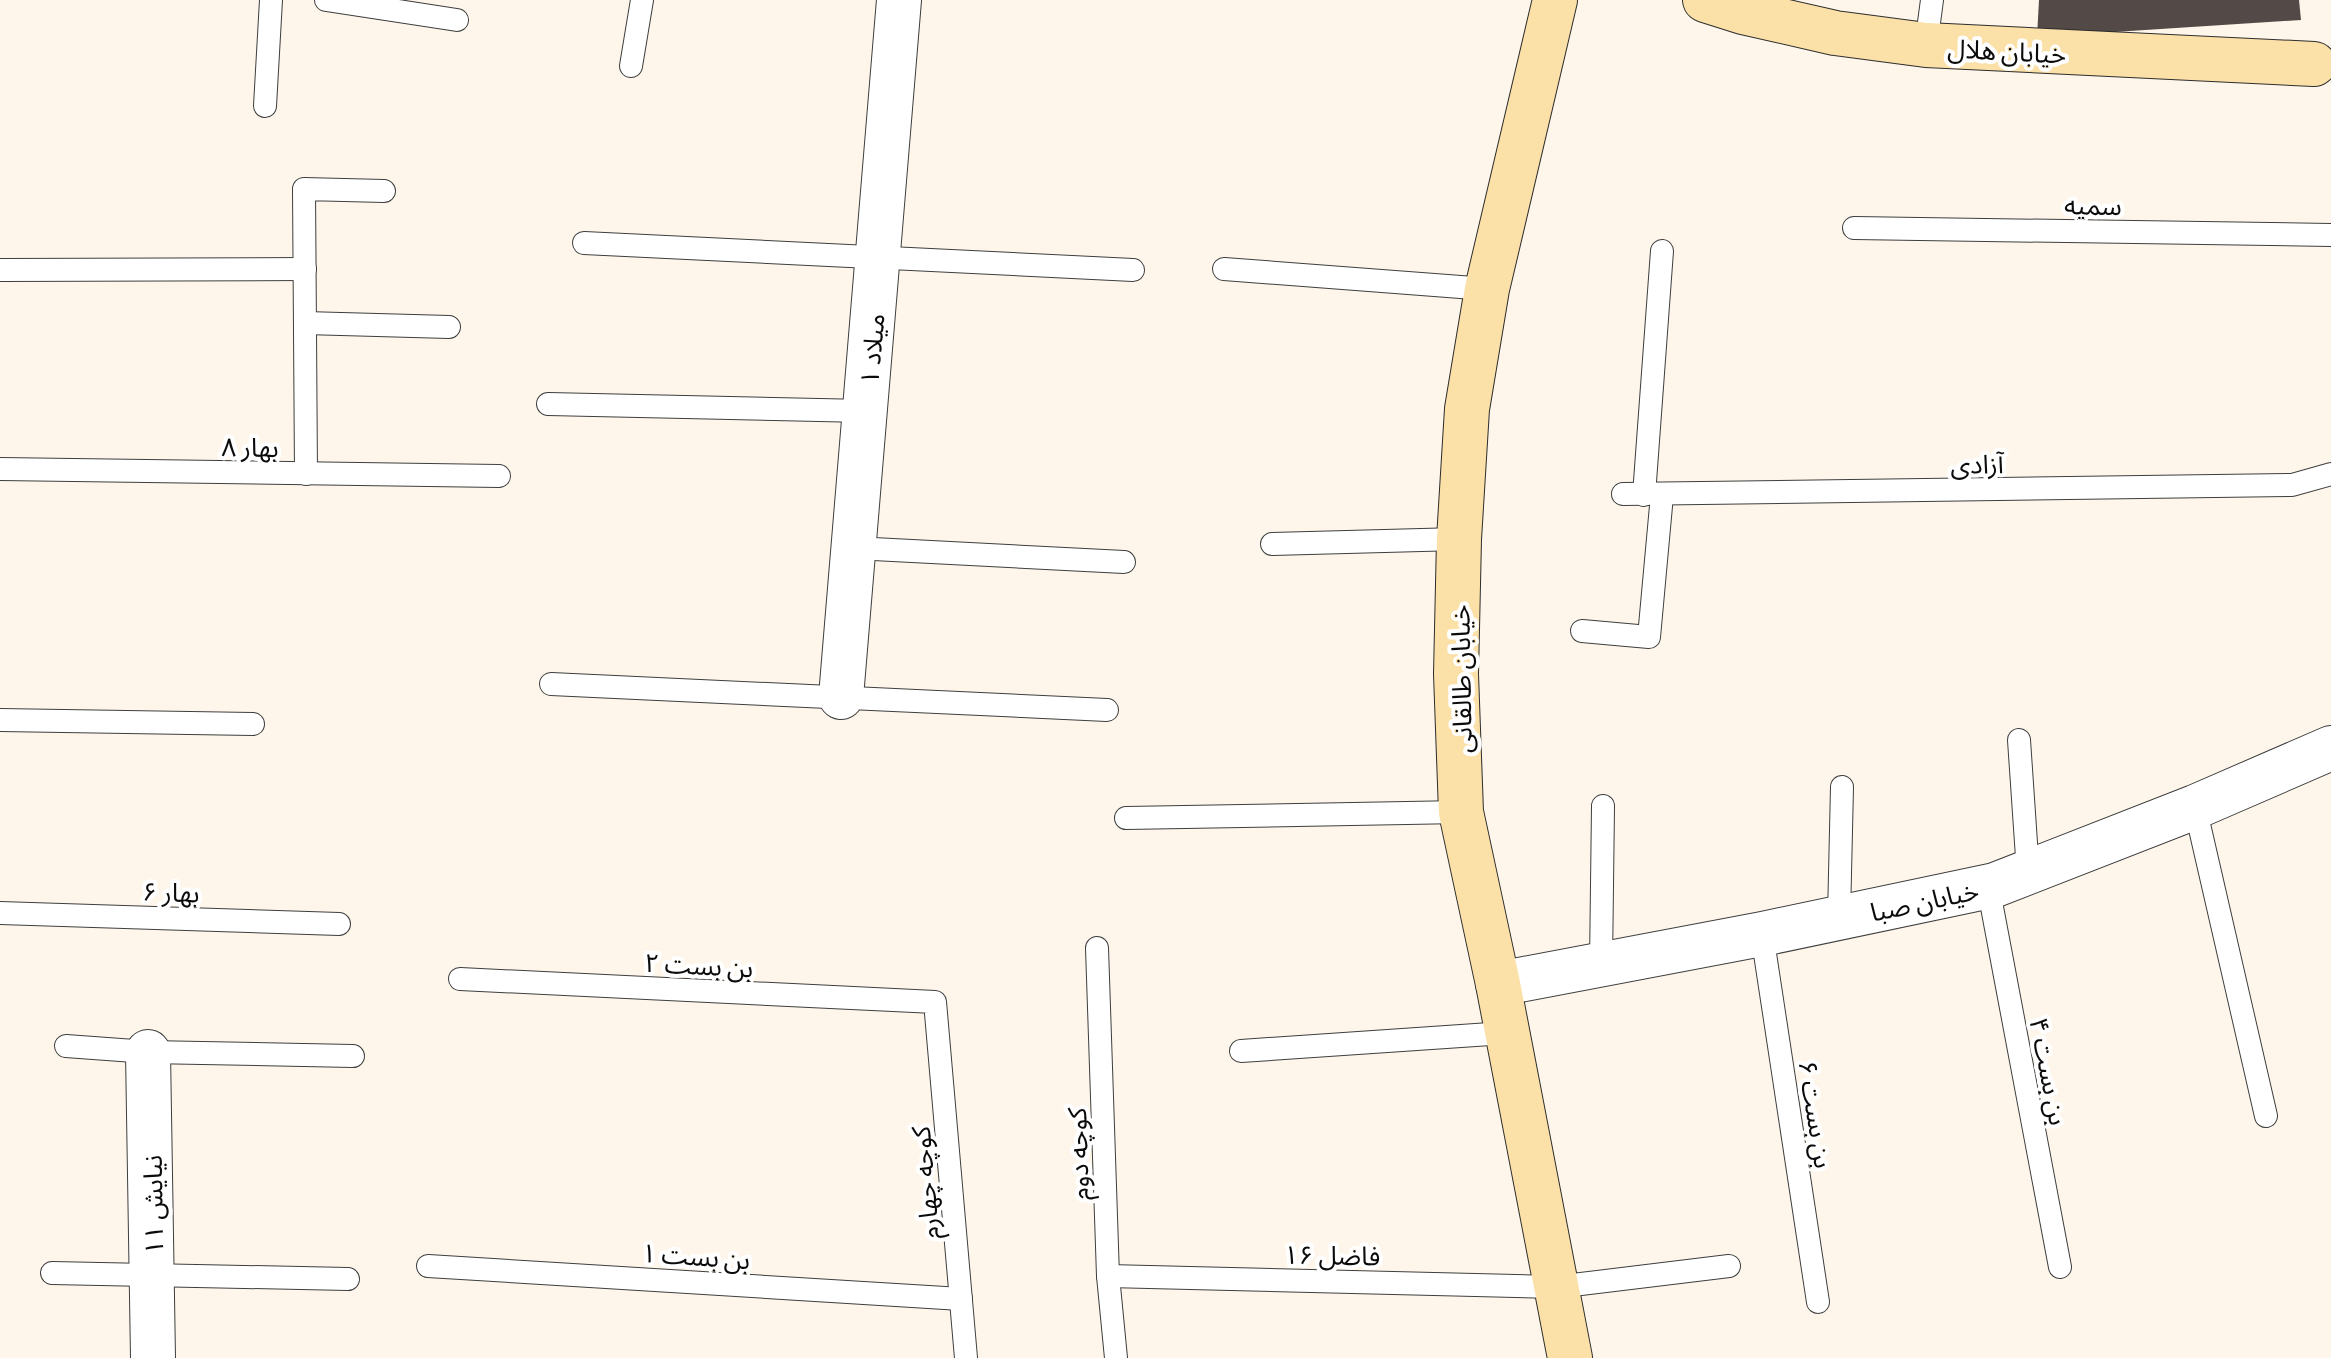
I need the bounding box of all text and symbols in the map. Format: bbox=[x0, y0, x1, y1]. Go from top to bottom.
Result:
street label: خیابان هلال bbox=[1947, 26, 2067, 72]
street label: سمیه bbox=[2064, 183, 2122, 223]
street label: میلاد ۱ bbox=[847, 312, 893, 386]
street label: بهار ۸ bbox=[221, 425, 279, 465]
street label: آزادی bbox=[1950, 442, 2005, 482]
street label: خیابان طالقانی bbox=[1438, 604, 1480, 754]
street label: خیابان صبا bbox=[1866, 868, 1982, 930]
street label: بهار ۶ bbox=[142, 870, 200, 910]
street label: بن بست ۲ bbox=[644, 941, 754, 985]
street label: بن بست ۴ bbox=[2021, 1014, 2081, 1128]
street label: بن بست ۶ bbox=[1790, 1057, 1846, 1171]
street label: کوچه دوم bbox=[1055, 1107, 1100, 1201]
street label: کوچه چهارم bbox=[899, 1124, 950, 1241]
street label: نیایش ۱۱ bbox=[131, 1155, 171, 1255]
street label: بن بست ۱ bbox=[640, 1231, 752, 1277]
street label: فاضل ۱۶ bbox=[1283, 1233, 1381, 1273]

